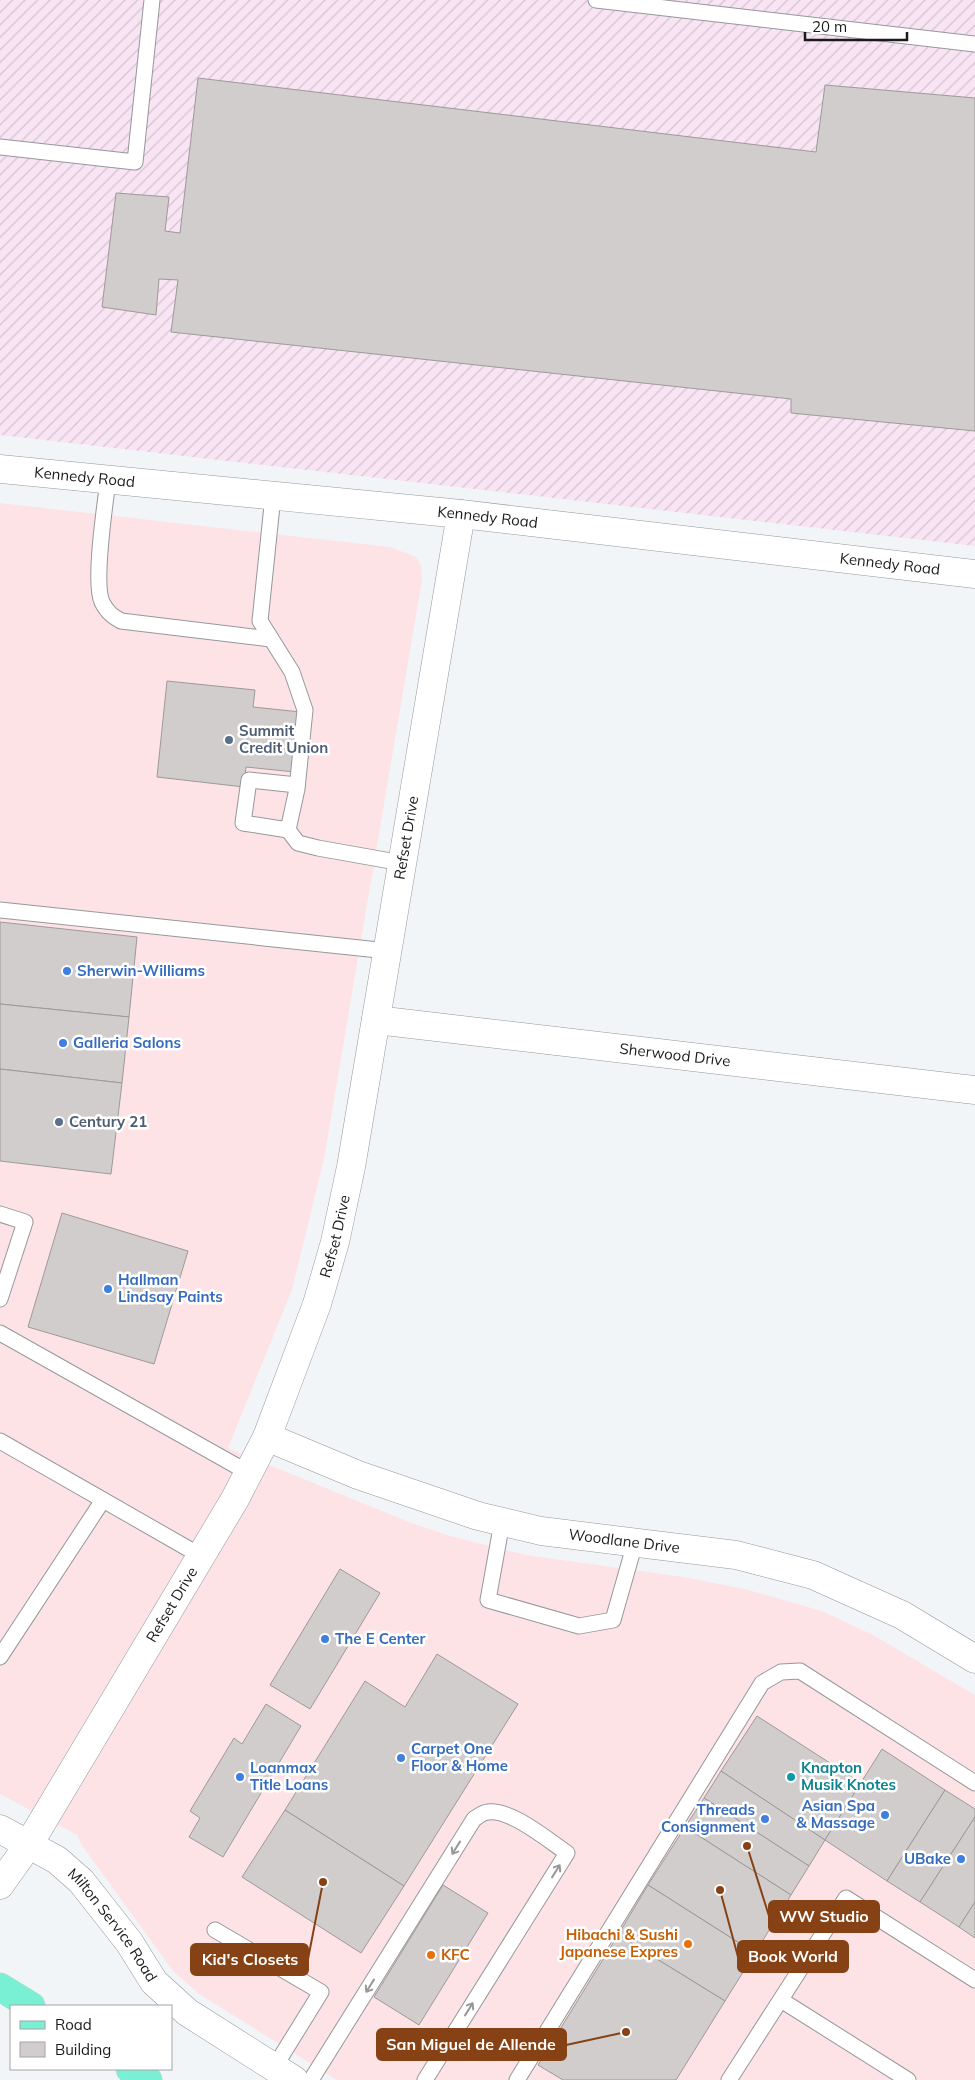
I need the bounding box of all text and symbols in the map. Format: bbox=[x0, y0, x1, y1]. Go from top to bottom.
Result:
scale bar bbox=[805, 10, 908, 42]
text: 20 m bbox=[812, 17, 847, 36]
street label: Kennedy Road bbox=[33, 462, 136, 491]
street label: Kennedy Road bbox=[437, 502, 539, 532]
street label: Kennedy Road bbox=[839, 548, 941, 579]
place label: Summit Credit Union bbox=[239, 721, 328, 757]
marker: Summit Credit Union bbox=[223, 734, 235, 746]
street label: Refset Drive bbox=[390, 794, 422, 881]
place label: Sherwin-Williams bbox=[77, 961, 205, 980]
marker: Sherwin-Williams bbox=[61, 965, 73, 977]
place label: Galleria Salons bbox=[73, 1033, 181, 1052]
marker: Galleria Salons bbox=[57, 1037, 69, 1049]
street label: Sherwood Drive bbox=[619, 1039, 732, 1070]
place label: Century 21 bbox=[69, 1112, 147, 1131]
marker: Century 21 bbox=[53, 1116, 65, 1128]
street label: Refset Drive bbox=[315, 1193, 354, 1280]
place label: Hallman Lindsay Paints bbox=[118, 1270, 223, 1306]
marker: Hallman Lindsay Paints bbox=[102, 1283, 114, 1295]
street label: Woodlane Drive bbox=[568, 1524, 681, 1557]
street label: Refset Drive bbox=[142, 1563, 201, 1646]
place label: The E Center bbox=[335, 1629, 426, 1648]
marker: The E Center bbox=[319, 1633, 331, 1645]
place label: Carpet One Floor & Home bbox=[411, 1739, 508, 1775]
marker: Carpet One Floor & Home bbox=[395, 1752, 407, 1764]
place label: Loanmax Title Loans bbox=[250, 1758, 328, 1794]
place label: Knapton Musik Knotes bbox=[801, 1758, 896, 1794]
marker: Loanmax Title Loans bbox=[234, 1771, 246, 1783]
marker: Knapton Musik Knotes bbox=[785, 1771, 797, 1783]
place label: Asian Spa & Massage bbox=[796, 1796, 875, 1832]
place label: Threads Consignment bbox=[661, 1800, 755, 1836]
marker: Asian Spa & Massage bbox=[879, 1809, 891, 1821]
marker: Threads Consignment bbox=[759, 1813, 771, 1825]
one-way arrow bbox=[451, 1841, 461, 1855]
place label: UBake bbox=[904, 1849, 951, 1868]
marker: UBake bbox=[955, 1853, 967, 1865]
street label: Milton Service Road bbox=[64, 1864, 162, 1985]
one-way arrow bbox=[551, 1865, 561, 1879]
callout: WW Studio bbox=[769, 1901, 879, 1932]
text: WW Studio bbox=[779, 1906, 869, 1926]
place label: Hibachi & Sushi Japanese Expres bbox=[560, 1925, 678, 1961]
marker: Hibachi & Sushi Japanese Expres bbox=[682, 1938, 694, 1950]
callout: Book World bbox=[738, 1941, 848, 1972]
callout: Kid's Closets bbox=[191, 1944, 308, 1975]
place label: KFC bbox=[441, 1945, 470, 1964]
text: Book World bbox=[748, 1946, 838, 1966]
text: Kid's Closets bbox=[202, 1949, 298, 1969]
marker: KFC bbox=[425, 1949, 437, 1961]
one-way arrow bbox=[364, 1978, 374, 1992]
one-way arrow bbox=[464, 2002, 475, 2016]
legend bbox=[10, 2005, 172, 2070]
text: Road bbox=[55, 2015, 92, 2034]
callout: San Miguel de Allende bbox=[377, 2029, 566, 2060]
text: San Miguel de Allende bbox=[386, 2034, 556, 2054]
text: Building bbox=[55, 2040, 111, 2059]

